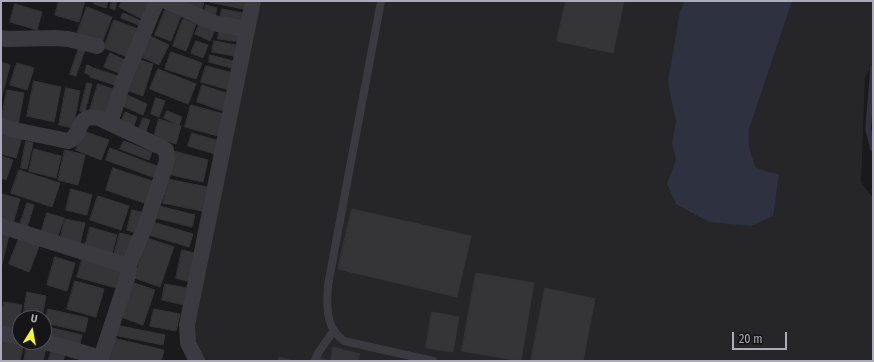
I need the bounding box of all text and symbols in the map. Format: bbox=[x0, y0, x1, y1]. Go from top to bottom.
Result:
north arrow bbox=[12, 310, 52, 350]
text: U bbox=[30, 312, 39, 326]
scale bar bbox=[734, 324, 789, 350]
text: 20 m bbox=[739, 332, 763, 346]

